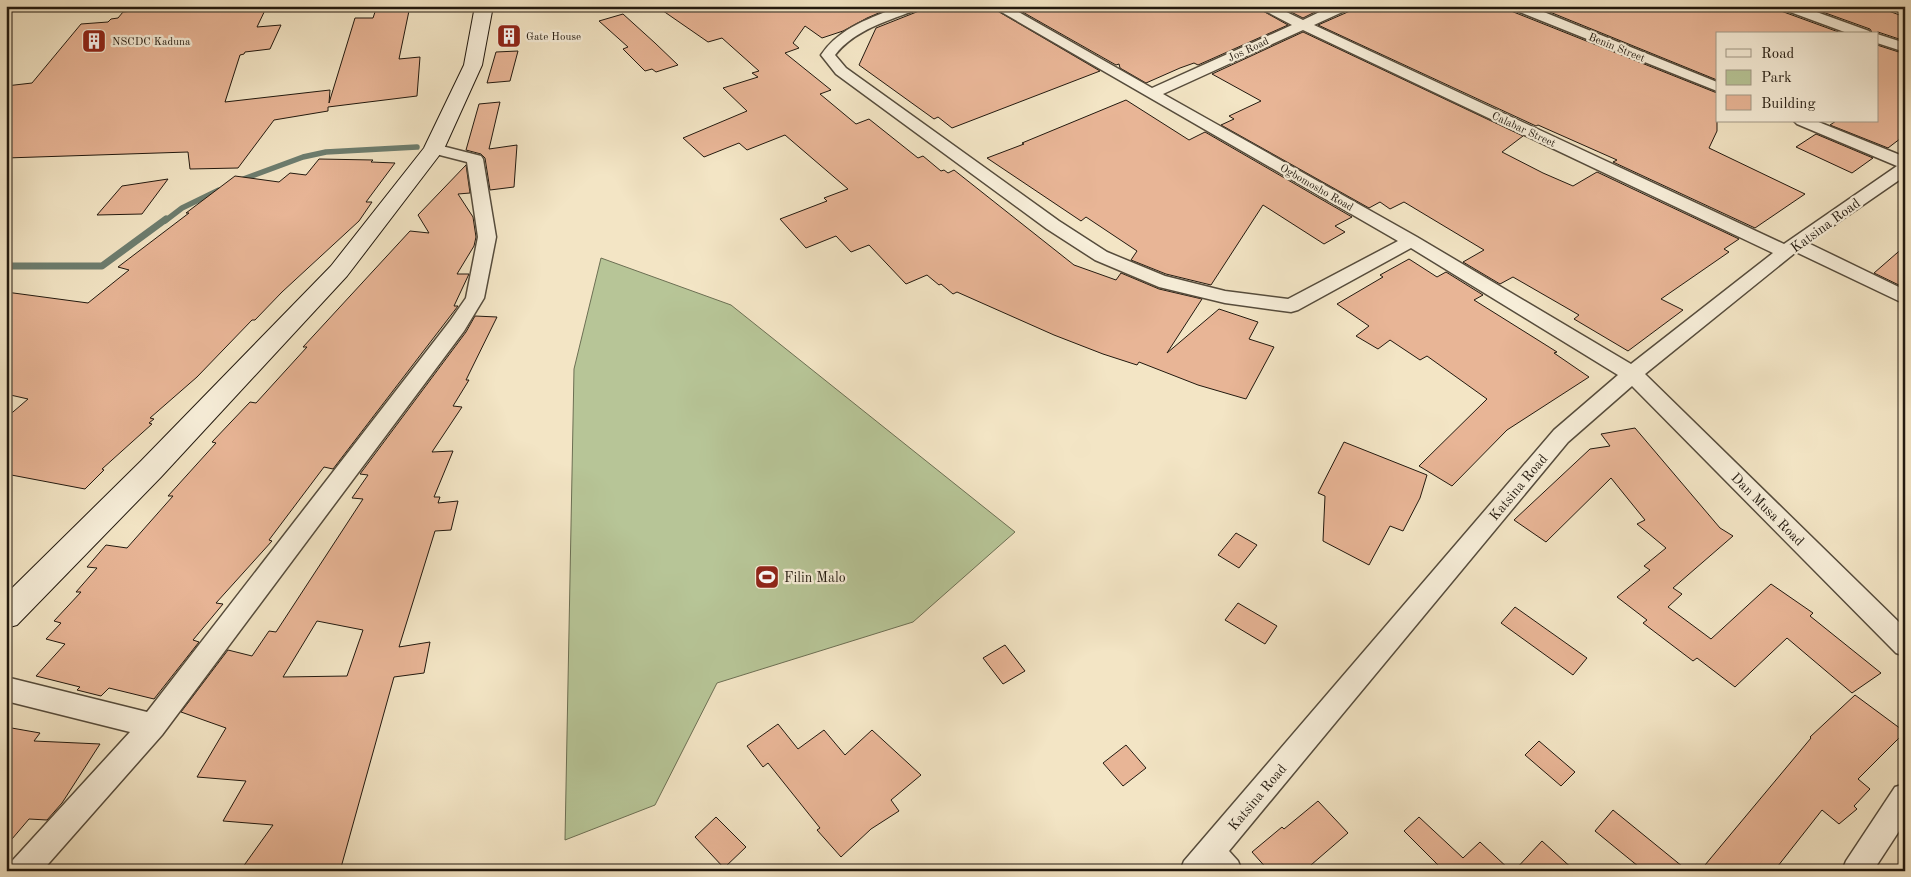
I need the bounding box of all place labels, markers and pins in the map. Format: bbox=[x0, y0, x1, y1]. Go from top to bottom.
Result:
building icon: Gate House bbox=[496, 23, 522, 49]
building icon: NSCDC Kaduna bbox=[81, 28, 107, 54]
place label: Gate House bbox=[526, 32, 581, 43]
place label: NSCDC Kaduna bbox=[112, 37, 191, 48]
sports icon: Filin Malo bbox=[754, 564, 780, 590]
place label: Filin Malo bbox=[784, 571, 846, 585]

